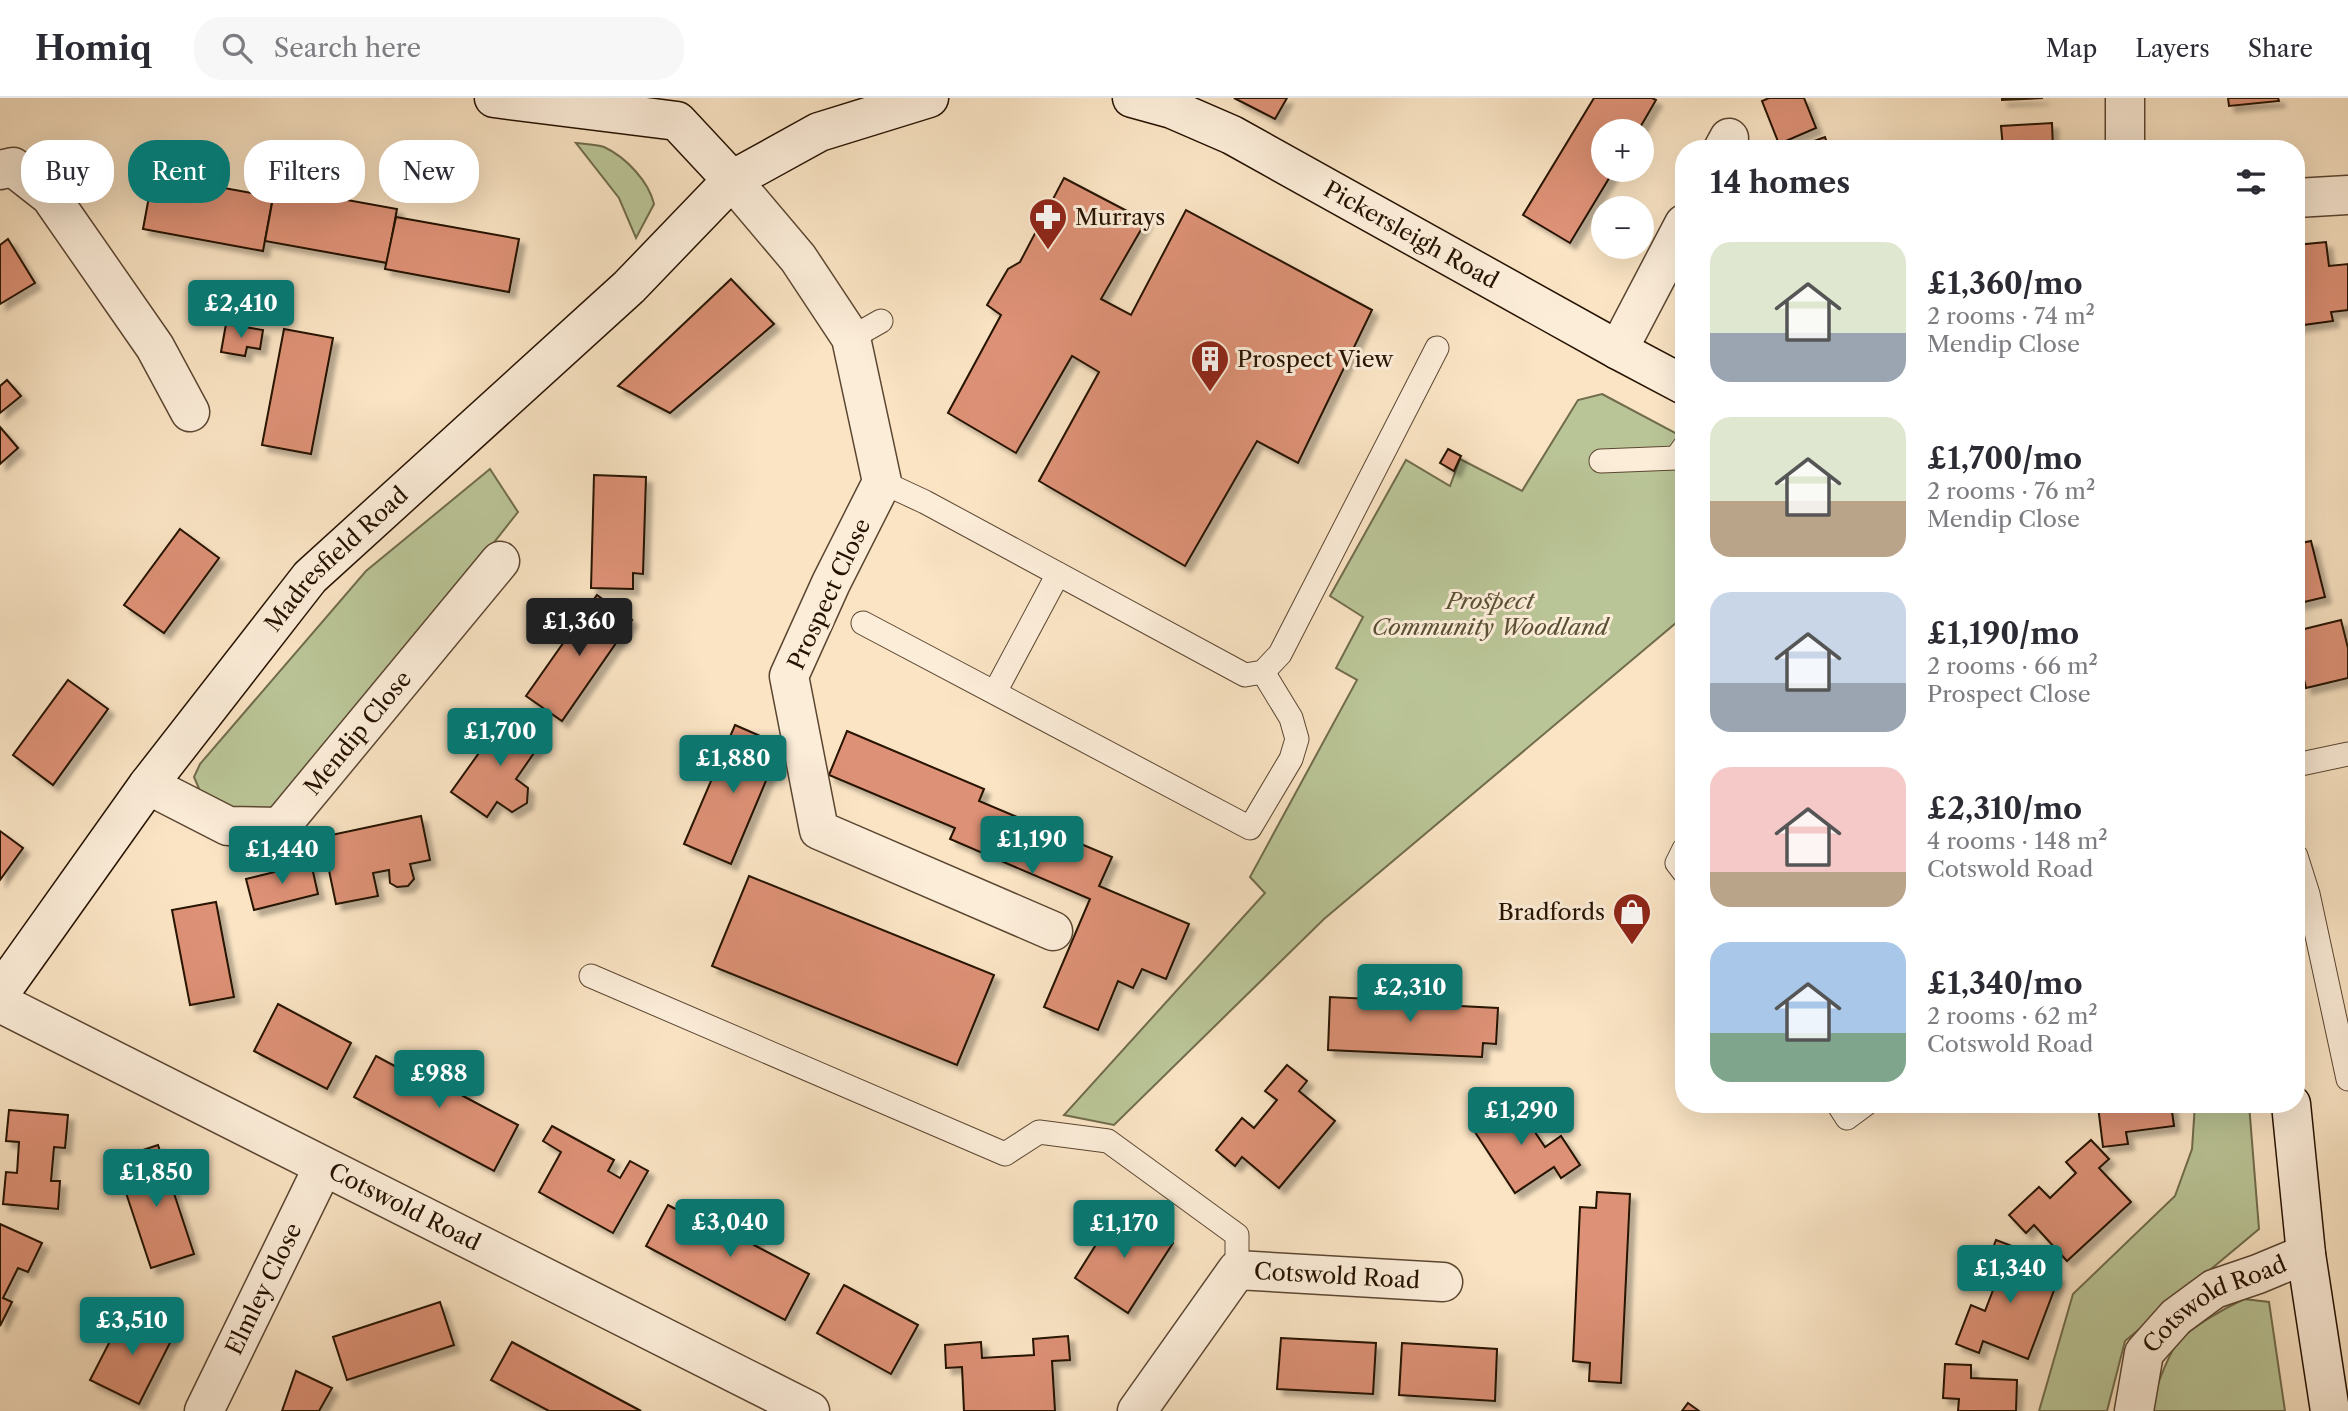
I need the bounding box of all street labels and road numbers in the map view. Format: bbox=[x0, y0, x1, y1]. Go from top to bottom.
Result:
street label: Pickersleigh Road bbox=[1319, 175, 1503, 295]
street label: Madresfield Road bbox=[259, 481, 414, 637]
street label: Prospect Close bbox=[782, 514, 876, 674]
street label: Mendip Close bbox=[298, 665, 417, 801]
street label: Cotswold Road bbox=[324, 1157, 485, 1257]
street label: Elmley Close bbox=[220, 1218, 308, 1359]
street label: Cotswold Road bbox=[2137, 1250, 2291, 1359]
street label: Cotswold Road bbox=[1253, 1257, 1421, 1295]

